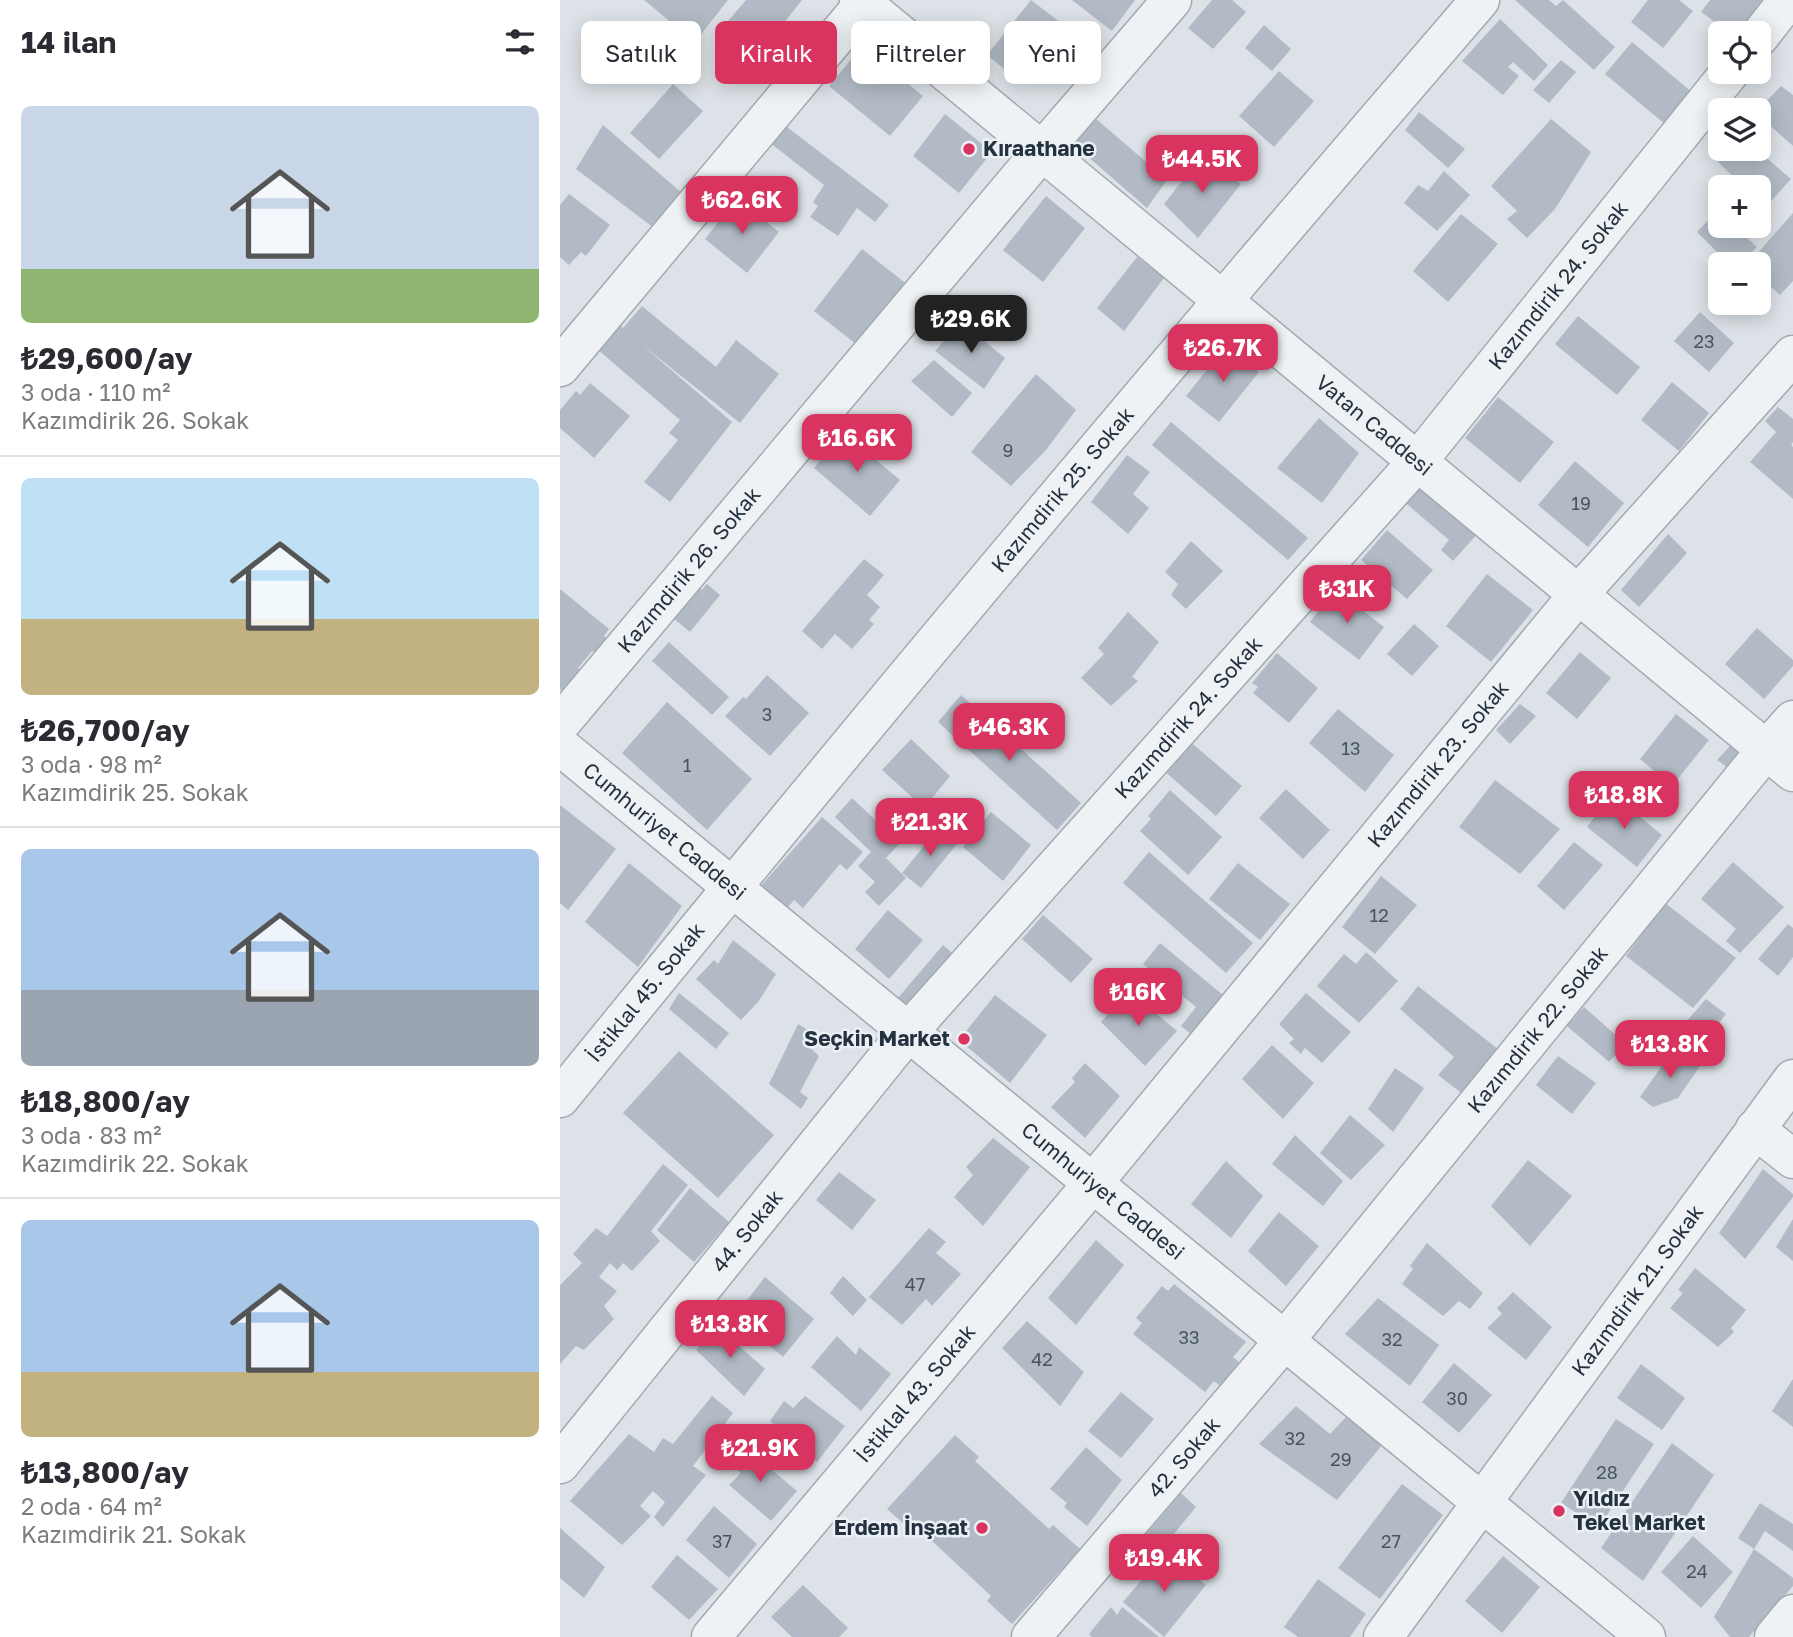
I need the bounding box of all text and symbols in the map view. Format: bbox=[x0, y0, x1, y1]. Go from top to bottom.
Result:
chip: Satılık bbox=[581, 21, 701, 84]
chip: Kiralık bbox=[715, 21, 837, 84]
chip: Filtreler bbox=[851, 21, 990, 84]
chip: Yeni bbox=[1004, 21, 1101, 84]
map controls bbox=[1708, 21, 1771, 315]
button: locate bbox=[1708, 21, 1771, 84]
icon: filters bbox=[501, 23, 539, 61]
text: 14 ilan bbox=[21, 24, 117, 60]
button: layers bbox=[1708, 98, 1771, 161]
place label: Kıraathane bbox=[983, 135, 1095, 161]
pin: ₺44.5K bbox=[1145, 136, 1259, 195]
marker: Kıraathane bbox=[961, 141, 977, 157]
text: ₺44.5K bbox=[1162, 144, 1242, 172]
icon: home bbox=[217, 151, 343, 277]
button: + bbox=[1708, 175, 1771, 238]
pin: ₺62.6K bbox=[685, 176, 799, 236]
text: ₺62.6K bbox=[702, 185, 782, 213]
street label: Kazımdirik 24. Sokak bbox=[1482, 195, 1633, 375]
button: − bbox=[1708, 252, 1771, 315]
pin: ₺29.6K bbox=[914, 296, 1028, 355]
text: ₺29.6K bbox=[931, 304, 1011, 332]
pin: ₺26.7K bbox=[1166, 324, 1280, 384]
house number: 23 bbox=[1694, 330, 1714, 352]
text: ₺26.7K bbox=[1184, 333, 1262, 361]
text: ₺29,600/ay bbox=[21, 340, 193, 376]
street label: Vatan Caddesi bbox=[1311, 369, 1438, 481]
text: 3 oda · 110 m² bbox=[21, 378, 171, 406]
street label: Kazımdirik 25. Sokak bbox=[985, 401, 1139, 577]
text: Kazımdirik 26. Sokak bbox=[21, 406, 249, 434]
pin: ₺16.6K bbox=[800, 414, 914, 474]
text: ₺16.6K bbox=[818, 423, 896, 451]
house number: 9 bbox=[1003, 439, 1013, 461]
street label: Kazımdirik 26. Sokak bbox=[612, 481, 766, 658]
house number: 19 bbox=[1571, 492, 1591, 514]
icon: home bbox=[217, 523, 343, 649]
pin: ₺31K bbox=[1306, 566, 1388, 625]
text: ₺31K bbox=[1319, 574, 1375, 602]
street label: Kazımdirik 24. Sokak bbox=[1109, 631, 1267, 804]
street label: Kazımdirik 23. Sokak bbox=[1361, 675, 1514, 852]
house number: 3 bbox=[762, 703, 772, 725]
pin: ₺46.3K bbox=[952, 704, 1066, 763]
text: ₺26,700/ay bbox=[21, 712, 190, 748]
text: ₺46.3K bbox=[969, 712, 1049, 740]
house number: 13 bbox=[1341, 737, 1361, 759]
text: 3 oda · 98 m² bbox=[21, 750, 162, 778]
house number: 1 bbox=[683, 754, 692, 776]
street label: Cumhuriyet Caddesi bbox=[578, 756, 752, 905]
pin: ₺18.8K bbox=[1567, 772, 1681, 831]
text: Kazımdirik 25. Sokak bbox=[21, 778, 249, 806]
text: ₺18.8K bbox=[1585, 780, 1663, 808]
pin: ₺21.3K bbox=[873, 798, 987, 858]
text: ₺21.3K bbox=[891, 807, 969, 835]
icon: home bbox=[217, 894, 343, 1020]
house number: 12 bbox=[1369, 904, 1389, 926]
street label: İstiklal 45. Sokak bbox=[581, 917, 710, 1067]
street label: Kazımdirik 22. Sokak bbox=[1461, 940, 1613, 1118]
pin: ₺16K bbox=[1097, 968, 1179, 1028]
text: ₺16K bbox=[1110, 977, 1166, 1005]
pin: ₺13.8K bbox=[1613, 1020, 1727, 1080]
place label: Seçkin Market bbox=[804, 1025, 950, 1051]
text: ₺13.8K bbox=[1631, 1029, 1709, 1057]
marker: Seçkin Market bbox=[956, 1031, 972, 1047]
text: ₺18,800/ay bbox=[21, 1083, 190, 1119]
street label: Cumhuriyet Caddesi bbox=[1017, 1116, 1190, 1265]
text: 3 oda · 83 m² bbox=[21, 1121, 161, 1149]
text: Kazımdirik 22. Sokak bbox=[21, 1149, 249, 1177]
street label: 44. Sokak bbox=[706, 1184, 788, 1277]
street label: Kazımdirik 21. Sokak bbox=[1565, 1199, 1708, 1381]
icon: home bbox=[217, 1265, 343, 1391]
house number: 47 bbox=[905, 1273, 925, 1295]
pin: ₺13.8K bbox=[673, 1300, 787, 1360]
text: ₺13.8K bbox=[691, 1309, 769, 1337]
street label: İstiklal 43. Sokak bbox=[850, 1319, 980, 1467]
house number: 33 bbox=[1178, 1326, 1200, 1348]
house number: 32 bbox=[1382, 1328, 1402, 1350]
house number: 42 bbox=[1031, 1348, 1053, 1370]
house number: 30 bbox=[1446, 1387, 1468, 1409]
street label: 42. Sokak bbox=[1142, 1411, 1225, 1503]
pin: ₺21.9K bbox=[703, 1424, 817, 1484]
house number: 32 bbox=[1285, 1427, 1305, 1449]
text: ₺21.9K bbox=[721, 1433, 799, 1461]
house number: 29 bbox=[1330, 1448, 1352, 1470]
text: ₺13,800/ay bbox=[21, 1454, 189, 1490]
house number: 28 bbox=[1596, 1461, 1618, 1483]
place label: Yıldız Tekel Market bbox=[1573, 1485, 1705, 1535]
text: 2 oda · 64 m² bbox=[21, 1492, 162, 1520]
marker: Yıldız Tekel Market bbox=[1551, 1503, 1567, 1519]
place label: Erdem İnşaat bbox=[834, 1514, 968, 1540]
text: Kazımdirik 21. Sokak bbox=[21, 1520, 247, 1548]
marker: Erdem İnşaat bbox=[974, 1520, 990, 1536]
house number: 37 bbox=[712, 1530, 732, 1552]
house number: 27 bbox=[1381, 1530, 1401, 1552]
pin: ₺19.4K bbox=[1107, 1534, 1221, 1594]
text: ₺19.4K bbox=[1125, 1543, 1203, 1571]
house number: 24 bbox=[1686, 1560, 1708, 1582]

